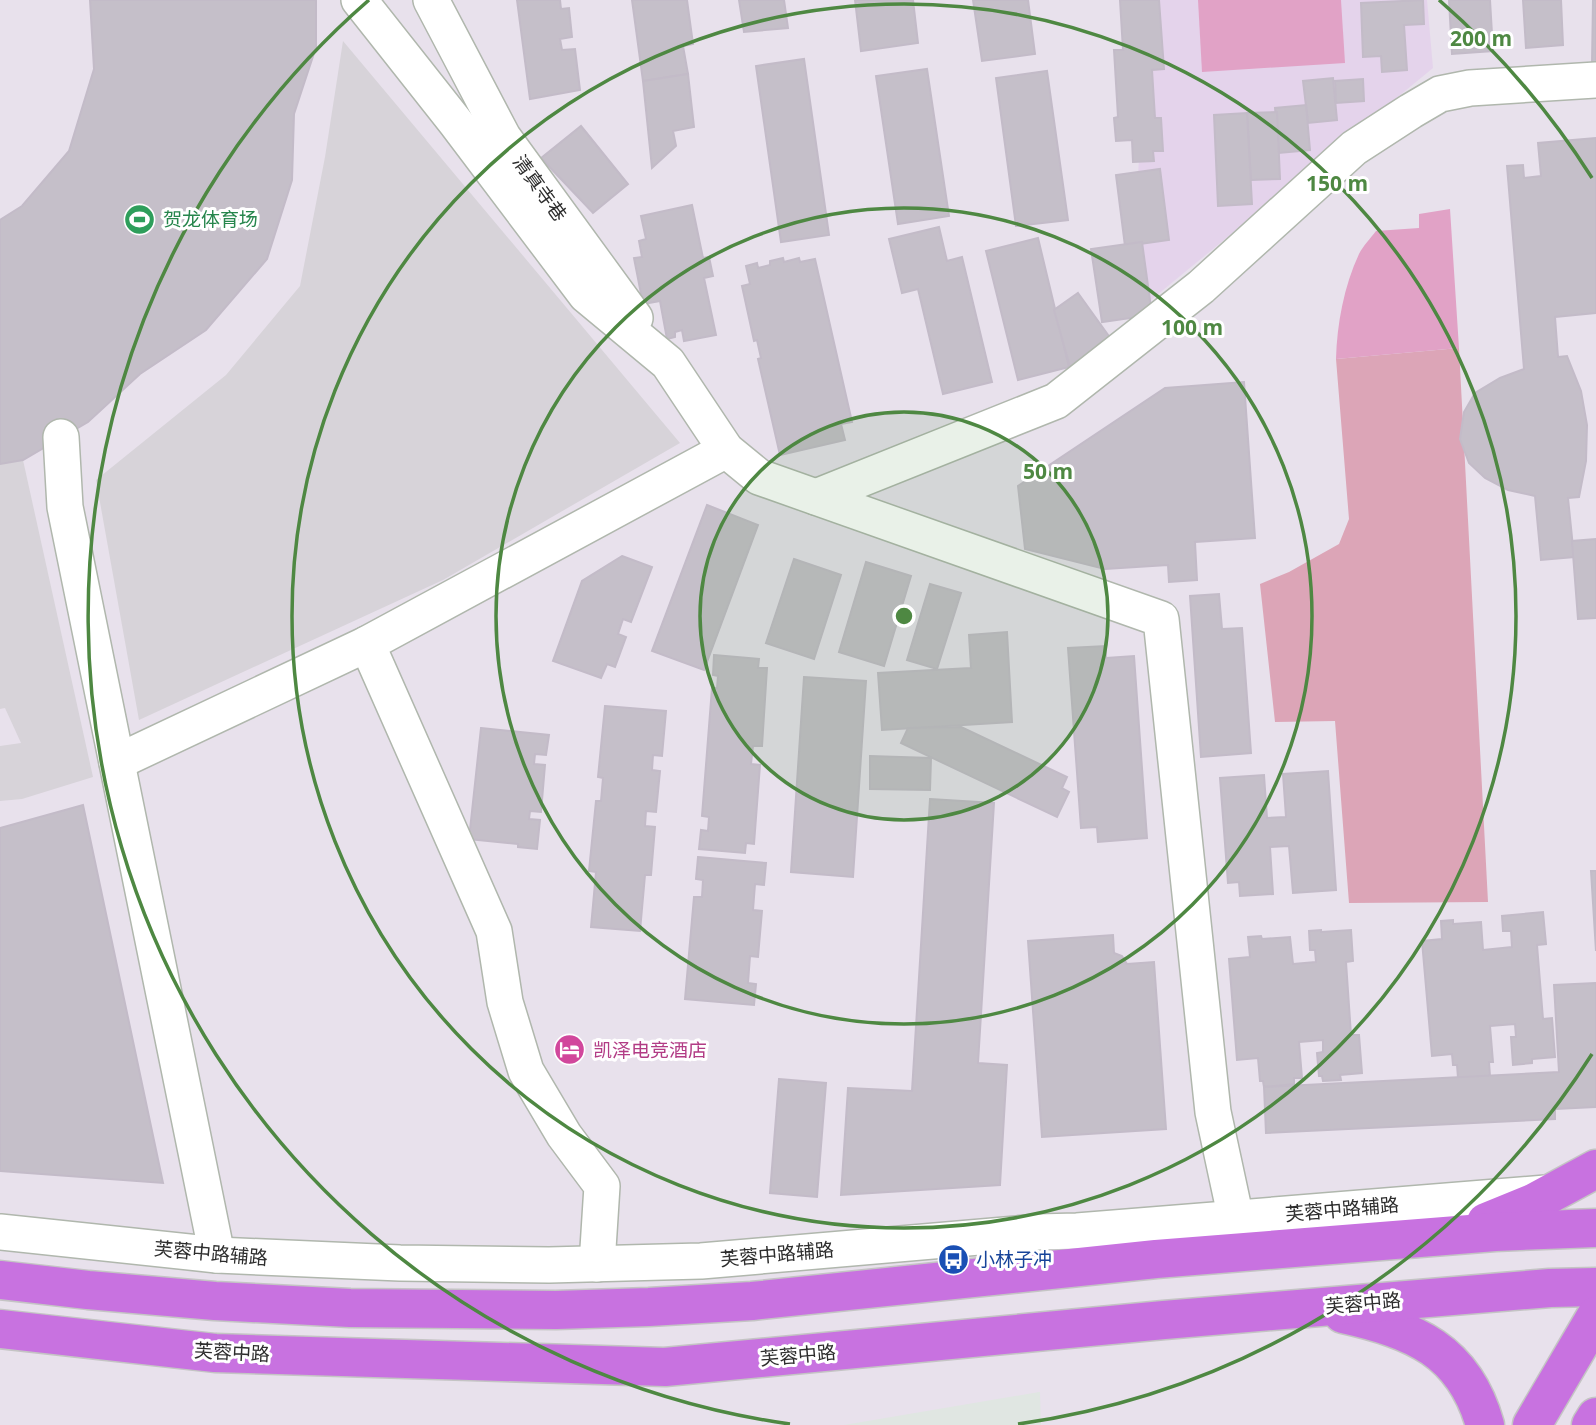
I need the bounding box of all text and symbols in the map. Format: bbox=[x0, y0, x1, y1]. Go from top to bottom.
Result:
text: 200 m bbox=[1450, 24, 1512, 52]
street label: 清真寺巷 bbox=[507, 150, 573, 226]
text: 150 m bbox=[1306, 169, 1368, 197]
sports icon: 贺龙体育场 bbox=[123, 202, 157, 236]
place label: 贺龙体育场 bbox=[163, 206, 258, 232]
text: 100 m bbox=[1161, 313, 1223, 341]
text: 50 m bbox=[1023, 457, 1073, 485]
centre of rings bbox=[892, 604, 916, 628]
hotel icon: 凯泽电竞酒店 bbox=[553, 1033, 587, 1067]
place label: 凯泽电竞酒店 bbox=[593, 1037, 707, 1063]
street label: 芙蓉中路辅路 bbox=[1284, 1191, 1400, 1227]
street label: 芙蓉中路辅路 bbox=[153, 1235, 269, 1271]
street label: 芙蓉中路辅路 bbox=[719, 1236, 835, 1272]
bus stop icon: 小林子冲 bbox=[936, 1242, 970, 1276]
place label: 小林子冲 bbox=[976, 1246, 1052, 1272]
street label: 芙蓉中路 bbox=[1324, 1287, 1402, 1319]
street label: 芙蓉中路 bbox=[193, 1337, 271, 1367]
street label: 芙蓉中路 bbox=[759, 1339, 837, 1371]

